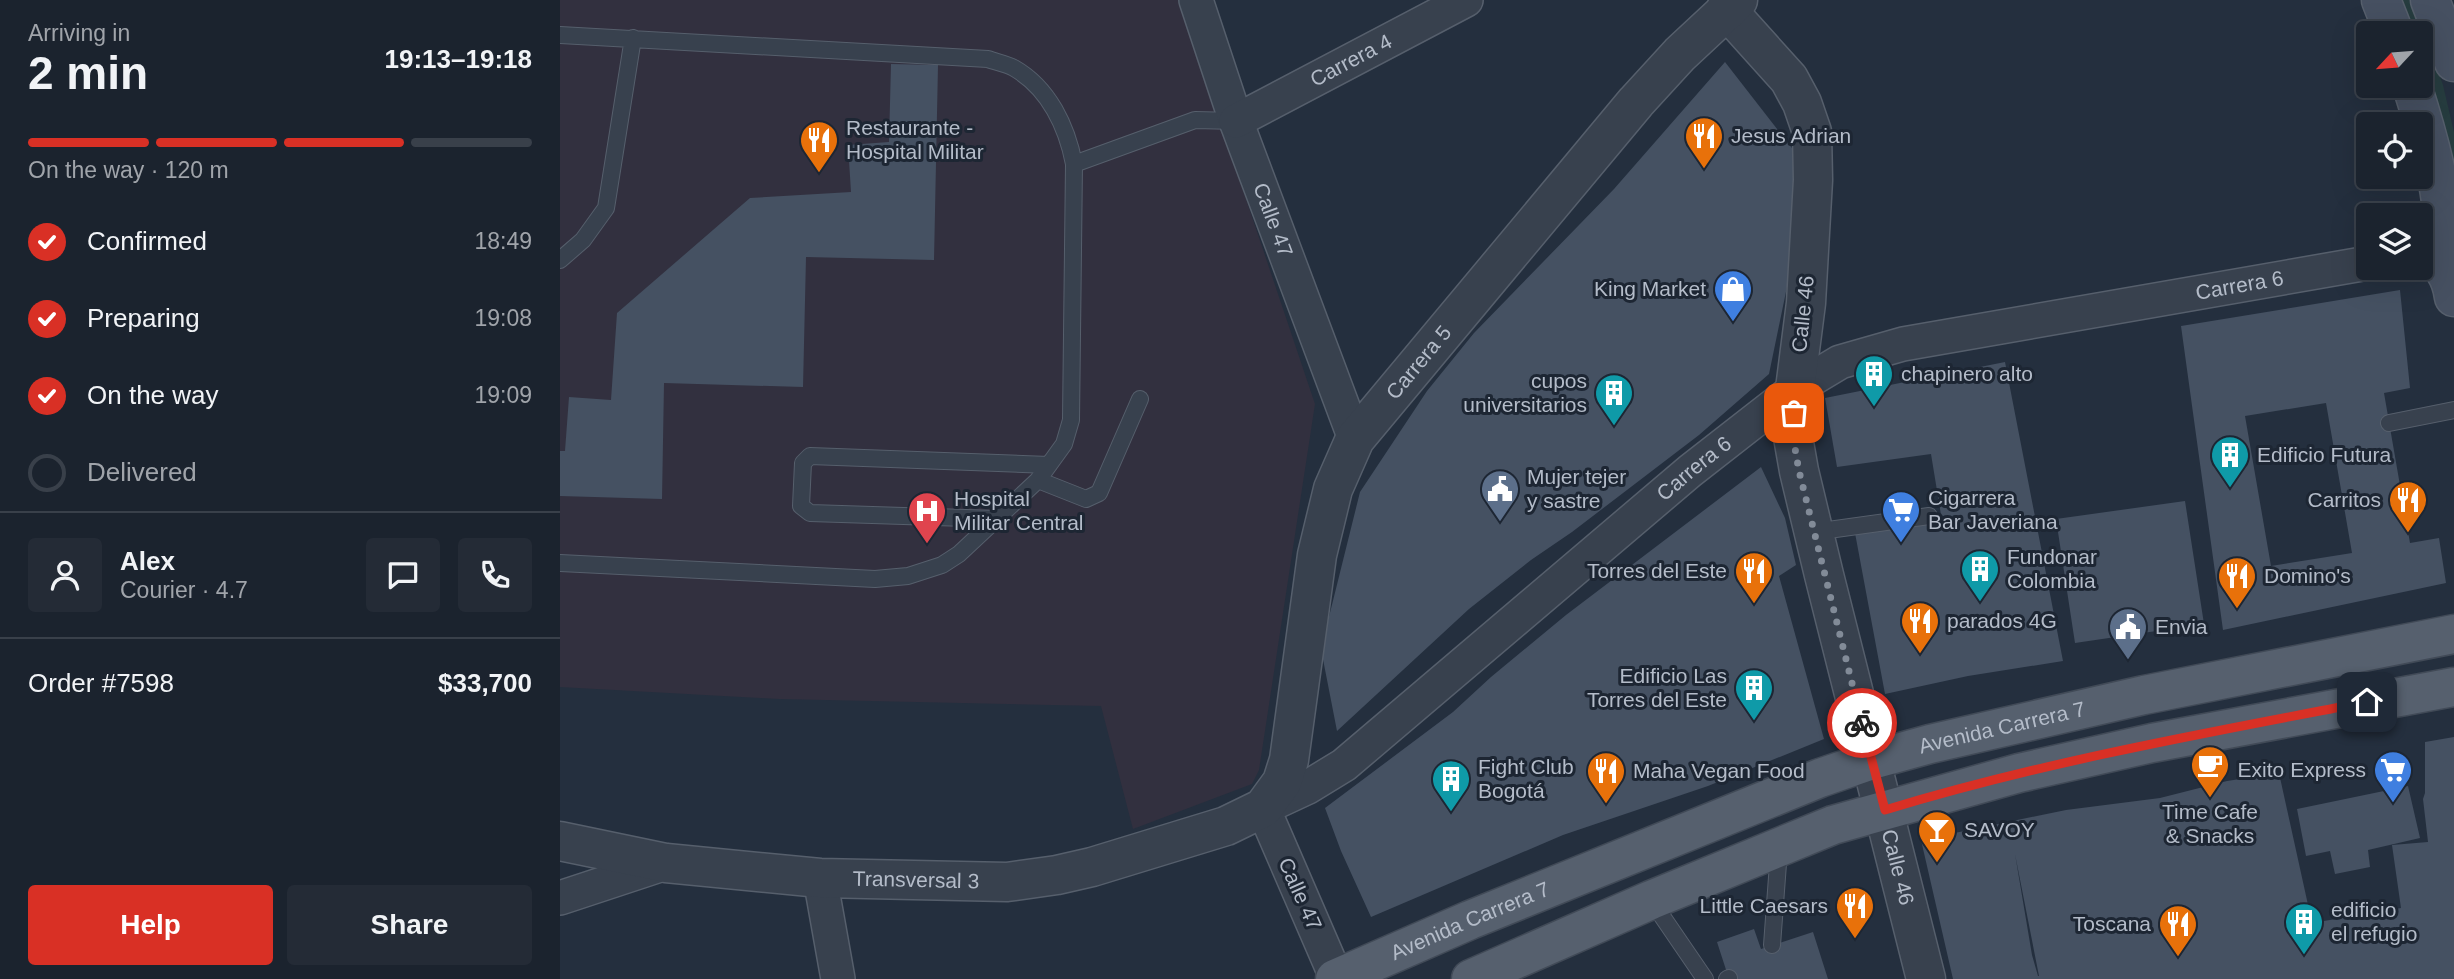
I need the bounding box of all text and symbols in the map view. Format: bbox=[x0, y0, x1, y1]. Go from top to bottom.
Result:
text: Arriving in bbox=[28, 20, 130, 46]
north arrow bbox=[2356, 21, 2432, 98]
map controls bbox=[2356, 21, 2433, 280]
street label: Carrera 4 bbox=[1306, 29, 1396, 91]
text: 19:13–19:18 bbox=[385, 44, 532, 74]
text: 2 min bbox=[28, 47, 148, 99]
button: locate bbox=[2356, 112, 2433, 189]
restaurant icon: Jesus Adrian bbox=[1683, 115, 1725, 170]
place label: Restaurante - Hospital Militar bbox=[846, 116, 984, 163]
restaurant icon: Restaurante - Hospital Militar bbox=[798, 119, 840, 174]
place label: Jesus Adrian bbox=[1731, 124, 1851, 147]
text: On the way · 120 m bbox=[28, 157, 229, 183]
street label: Calle 47 bbox=[1249, 180, 1298, 260]
button: layers bbox=[2356, 203, 2433, 280]
icon: check bbox=[28, 223, 66, 261]
text: Confirmed bbox=[87, 226, 207, 256]
text: 18:49 bbox=[474, 228, 532, 254]
street label: Carrera 6 bbox=[2194, 266, 2285, 304]
shop icon: King Market bbox=[1712, 268, 1754, 323]
street label: Calle 46 bbox=[1787, 274, 1818, 353]
place label: King Market bbox=[1594, 277, 1706, 300]
icon: check bbox=[28, 300, 66, 338]
text: Preparing bbox=[87, 303, 200, 333]
text: 19:08 bbox=[474, 305, 532, 331]
street label: Carrera 5 bbox=[1381, 321, 1456, 404]
building icon: chapinero alto bbox=[1853, 353, 1895, 408]
place label: chapinero alto bbox=[1901, 362, 2033, 385]
place label: cupos universitarios bbox=[1463, 369, 1587, 416]
building icon: cupos universitarios bbox=[1593, 372, 1635, 427]
icon: check bbox=[28, 377, 66, 415]
text: On the way bbox=[87, 380, 219, 410]
text: 19:09 bbox=[474, 382, 532, 408]
pin bbox=[1764, 383, 1824, 443]
icon: bag bbox=[1775, 394, 1813, 432]
street label: Carrera 6 bbox=[1652, 431, 1736, 505]
building icon: Edificio Futura bbox=[2209, 434, 2251, 489]
place label: Edificio Futura bbox=[2257, 443, 2392, 466]
text: Delivered bbox=[87, 457, 197, 487]
place label: Mujer tejer y sastre bbox=[1527, 465, 1626, 512]
public building icon: Mujer tejer y sastre bbox=[1479, 468, 1521, 523]
restaurant icon: Carritos bbox=[2387, 479, 2429, 534]
place label: Cigarrera Bar Javeriana bbox=[1928, 486, 2058, 533]
place label: Hospital Militar Central bbox=[954, 487, 1084, 534]
place label: Carritos bbox=[2307, 488, 2381, 511]
supermarket icon: Cigarrera Bar Javeriana bbox=[1880, 489, 1922, 544]
hospital icon: Hospital Militar Central bbox=[906, 490, 948, 545]
button: person bbox=[28, 538, 102, 612]
button: chat bbox=[366, 538, 440, 612]
button: phone bbox=[458, 538, 532, 612]
place label: Fundonar Colombia bbox=[2007, 545, 2097, 592]
text: Alex bbox=[120, 546, 175, 576]
building icon: Fundonar Colombia bbox=[1959, 548, 2001, 603]
restaurant icon: Torres del Este bbox=[1733, 550, 1775, 605]
restaurant icon: Domino's bbox=[2216, 555, 2258, 610]
place label: Torres del Este bbox=[1587, 559, 1727, 582]
place label: Domino's bbox=[2264, 564, 2351, 587]
text: Courier · 4.7 bbox=[120, 577, 248, 603]
restaurant icon: parados 4G bbox=[1899, 600, 1941, 655]
public building icon: Envia bbox=[2107, 606, 2149, 661]
place label: parados 4G bbox=[1947, 609, 2057, 632]
place label: Envia bbox=[2155, 615, 2208, 638]
place label: Edificio Las Torres del Este bbox=[1587, 664, 1727, 711]
building icon: Edificio Las Torres del Este bbox=[1733, 667, 1775, 722]
text: Order #7598 bbox=[28, 668, 174, 698]
text: $33,700 bbox=[438, 668, 532, 698]
pin bbox=[2337, 672, 2397, 732]
icon: home bbox=[2348, 683, 2386, 721]
courier bbox=[1827, 688, 1897, 758]
street label: Avenida Carrera 7 bbox=[1916, 697, 2087, 758]
icon: bike bbox=[1843, 704, 1881, 742]
cafe icon: Time Cafe & Snacks bbox=[2189, 744, 2231, 799]
supermarket icon: Exito Express bbox=[2372, 749, 2414, 804]
restaurant icon: Maha Vegan Food bbox=[1585, 750, 1627, 805]
place label: Fight Club Bogotá bbox=[1478, 755, 1574, 802]
building icon: Fight Club Bogotá bbox=[1430, 758, 1472, 813]
place label: Exito Express bbox=[2238, 758, 2366, 781]
place label: Maha Vegan Food bbox=[1633, 759, 1805, 782]
place label: Time Cafe & Snacks bbox=[2162, 800, 2258, 847]
bar icon: SAVOY bbox=[1916, 809, 1958, 864]
place label: SAVOY bbox=[1964, 818, 2035, 841]
street label: Calle 46 bbox=[1878, 827, 1919, 907]
street label: Calle 47 bbox=[1274, 854, 1327, 934]
street label: Transversal 3 bbox=[853, 867, 979, 892]
street label: Avenida Carrera 7 bbox=[1387, 877, 1553, 964]
button: Help bbox=[28, 885, 273, 965]
button: Share bbox=[287, 885, 532, 965]
restaurant icon: Little Caesars bbox=[1834, 885, 1876, 940]
place label: Little Caesars bbox=[1700, 894, 1828, 917]
place label: edificio el refugio bbox=[2331, 898, 2417, 945]
building icon: edificio el refugio bbox=[2283, 901, 2325, 956]
restaurant icon: Toscana bbox=[2157, 903, 2199, 958]
place label: Toscana bbox=[2073, 912, 2151, 935]

